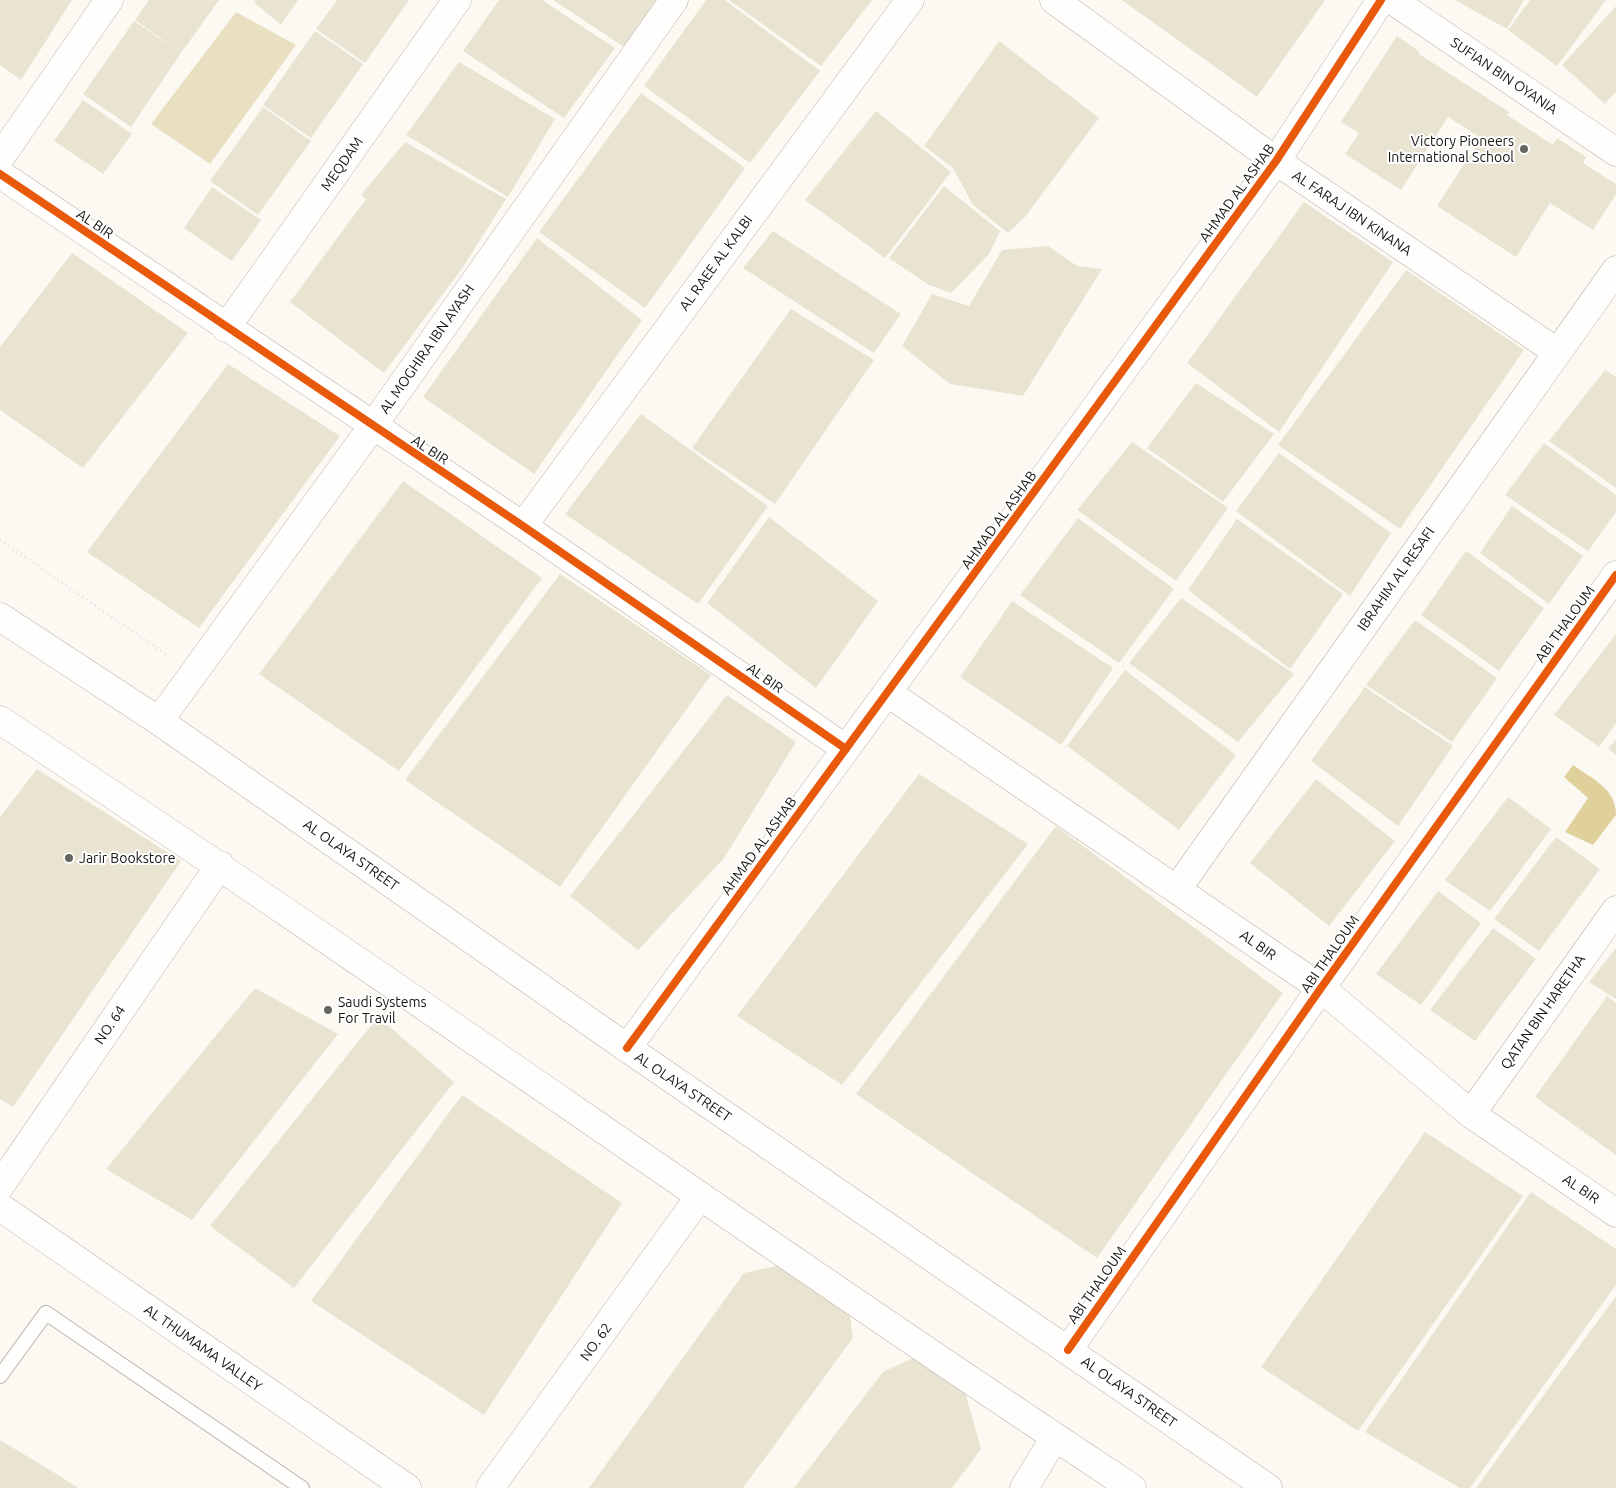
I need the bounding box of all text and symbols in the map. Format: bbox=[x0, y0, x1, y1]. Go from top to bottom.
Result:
street label: SUFIAN BIN OYANIA bbox=[1447, 34, 1561, 118]
place label: Victory Pioneers International School bbox=[1388, 133, 1514, 166]
street label: MEQDAM bbox=[317, 134, 367, 194]
street label: AHMAD AL ASHAB bbox=[1196, 141, 1278, 245]
marker: Victory Pioneers International School bbox=[1518, 143, 1530, 155]
street label: AL FARAJ IBN KINANA bbox=[1289, 167, 1415, 259]
street label: AL BIR bbox=[73, 206, 117, 242]
street label: AL RAEE AL KALBI bbox=[676, 212, 756, 314]
street label: AL MOGHIRA IBN AYASH bbox=[376, 281, 478, 417]
street label: AL BIR bbox=[408, 432, 452, 468]
street label: AHMAD AL ASHAB bbox=[958, 468, 1040, 572]
street label: IBRAHIM AL RESAFI bbox=[1354, 524, 1438, 634]
street label: ABI THALOUM bbox=[1532, 582, 1598, 666]
street label: AL BIR bbox=[744, 659, 786, 697]
street label: AHMAD AL ASHAB bbox=[718, 794, 800, 898]
street label: AL OLAYA STREET bbox=[300, 816, 402, 894]
place label: Jarir Bookstore bbox=[79, 850, 175, 866]
marker: Jarir Bookstore bbox=[63, 852, 75, 864]
street label: ABI THALOUM bbox=[1297, 912, 1363, 996]
street label: AL BIR bbox=[1237, 926, 1279, 964]
street label: QATAN BIN HARETHA bbox=[1497, 951, 1589, 1073]
place label: Saudi Systems For Travil bbox=[338, 994, 427, 1026]
street label: NO. 64 bbox=[91, 1002, 129, 1048]
marker: Saudi Systems For Travil bbox=[322, 1004, 334, 1016]
street label: AL OLAYA STREET bbox=[632, 1049, 734, 1125]
street label: AL BIR bbox=[1559, 1171, 1603, 1207]
street label: ABI THALOUM bbox=[1064, 1243, 1130, 1327]
street label: AL THUMAMA VALLEY bbox=[141, 1301, 265, 1395]
street label: NO. 62 bbox=[577, 1320, 615, 1364]
street label: AL OLAYA STREET bbox=[1078, 1353, 1180, 1431]

